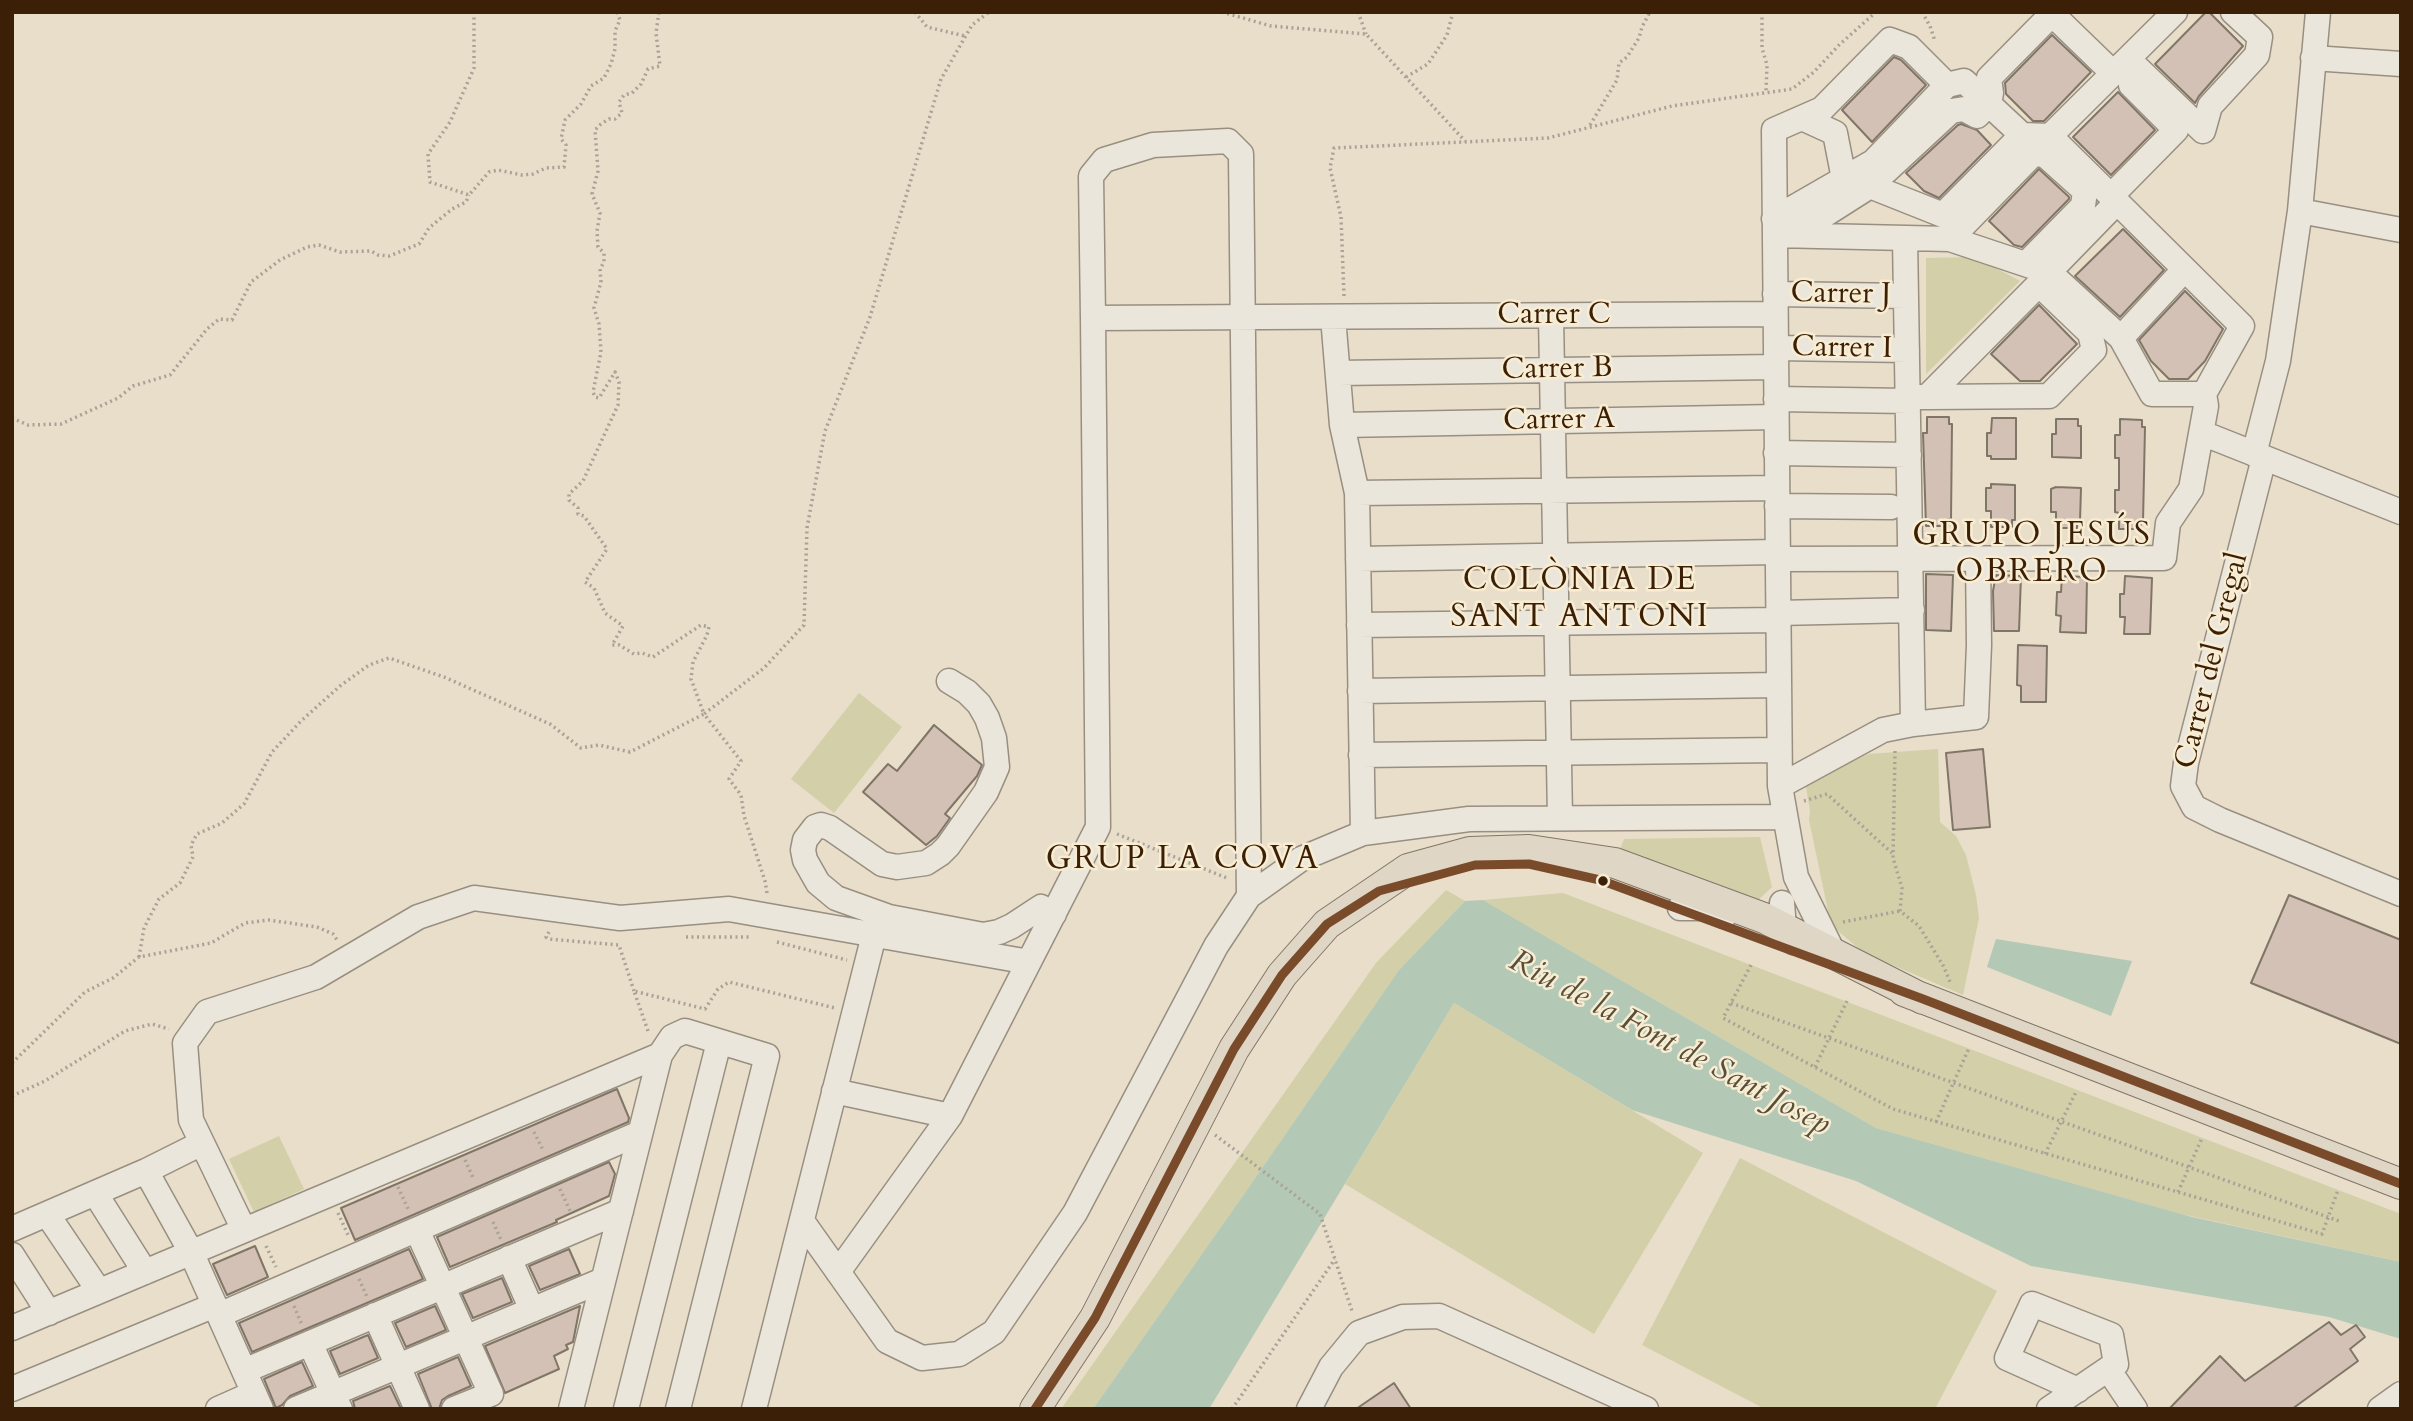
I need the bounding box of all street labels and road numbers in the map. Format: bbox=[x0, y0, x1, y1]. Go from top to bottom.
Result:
street label: Carrer J bbox=[1790, 276, 1892, 314]
street label: Carrer C bbox=[1497, 298, 1611, 334]
street label: Carrer I bbox=[1791, 330, 1893, 368]
street label: Carrer B bbox=[1501, 351, 1613, 389]
street label: Carrer A bbox=[1503, 402, 1615, 440]
street label: Carrer del Gregal bbox=[2169, 549, 2257, 773]

